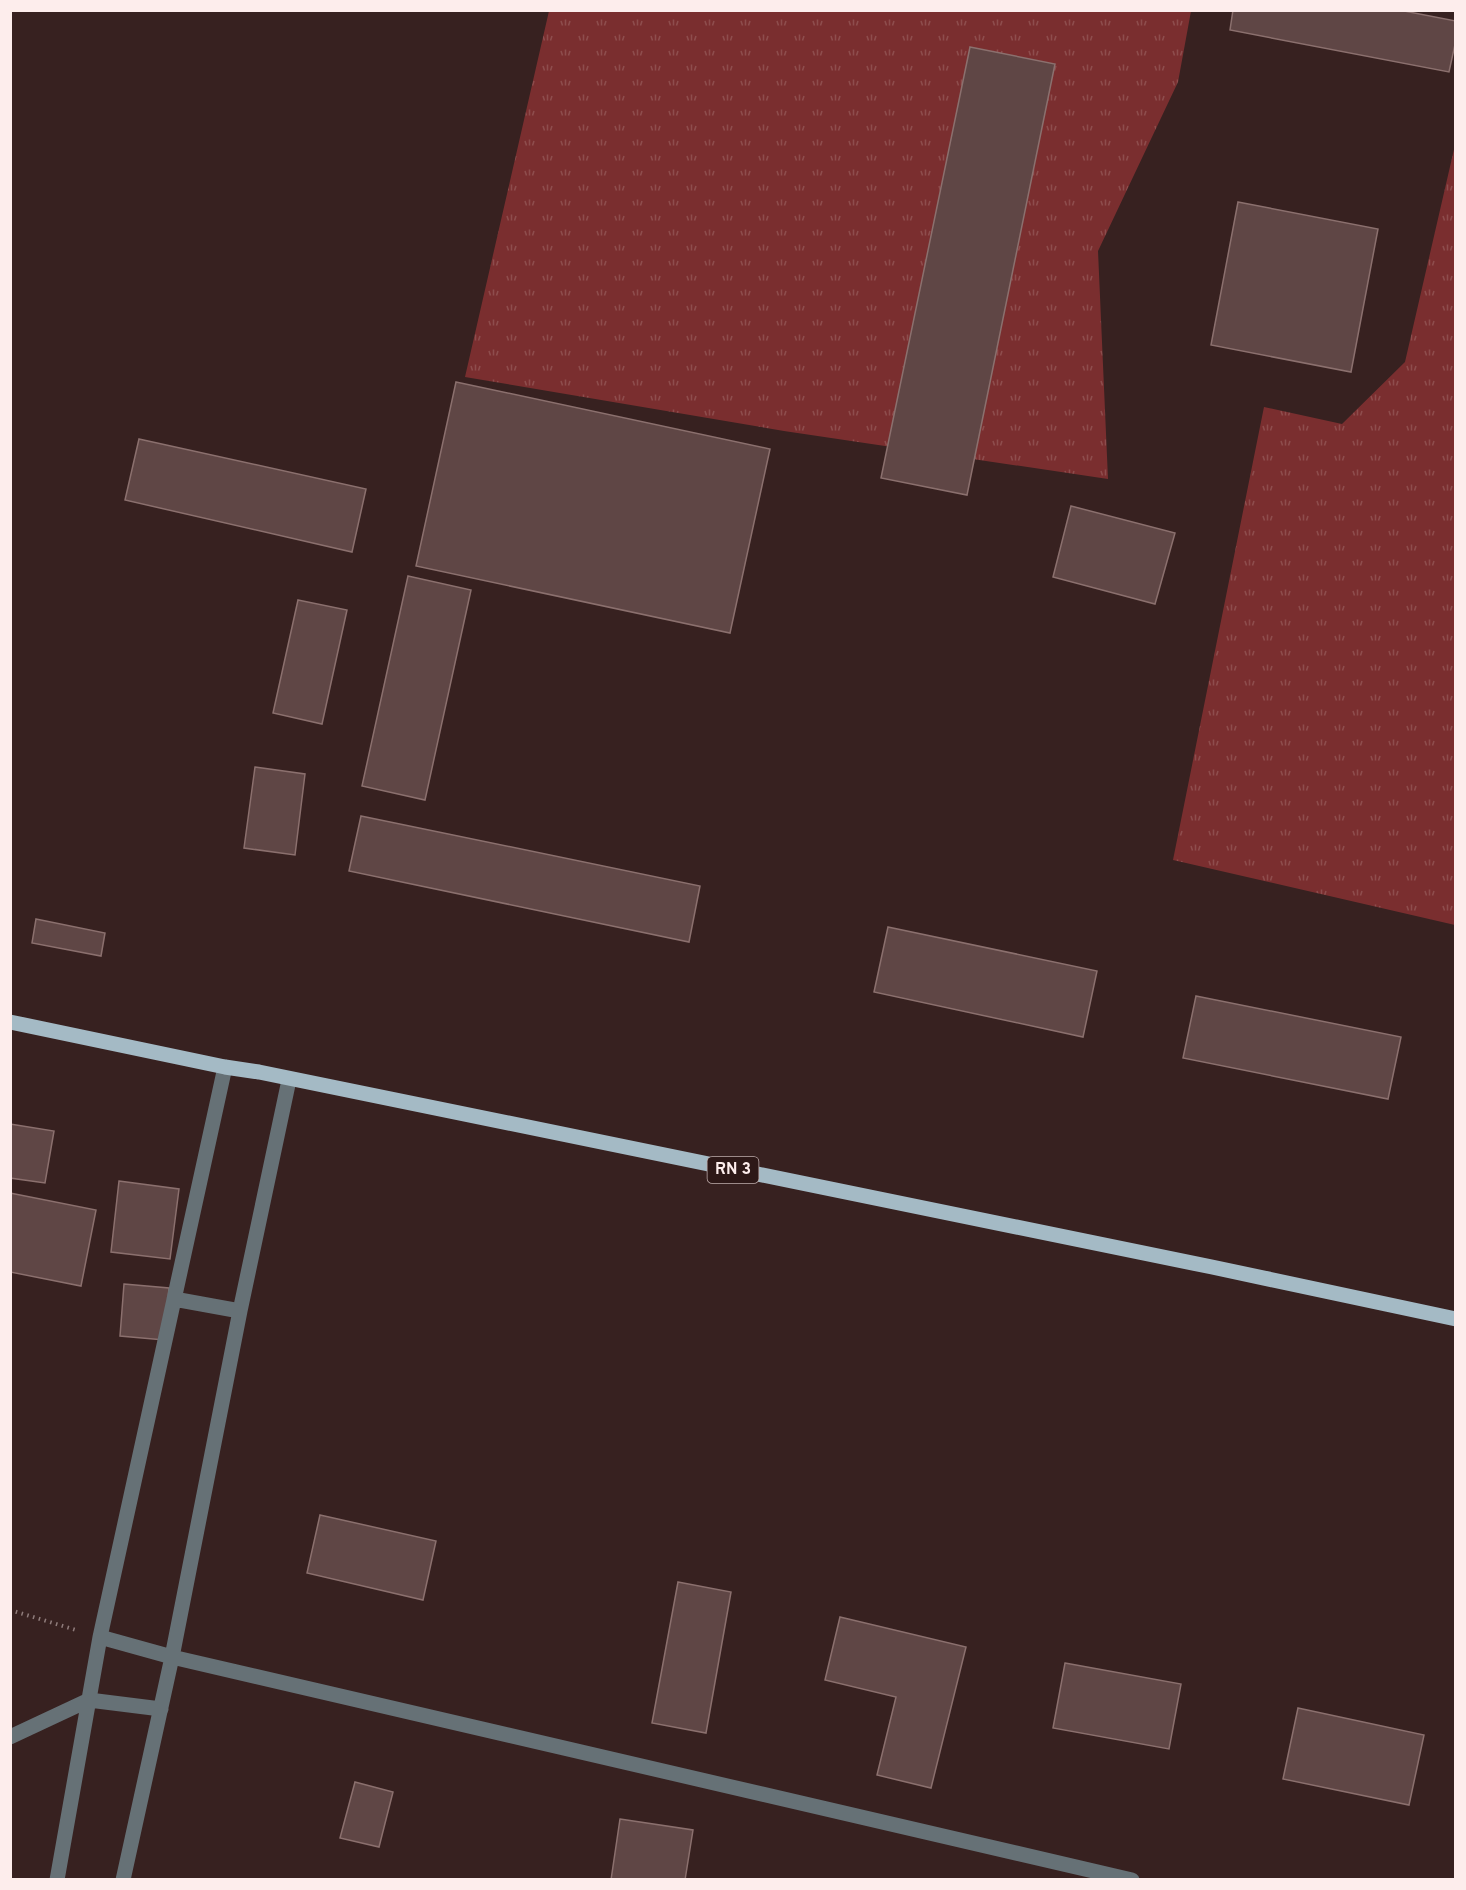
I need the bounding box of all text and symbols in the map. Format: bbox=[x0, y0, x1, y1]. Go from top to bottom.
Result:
road number: RN 3 bbox=[708, 1157, 758, 1183]

